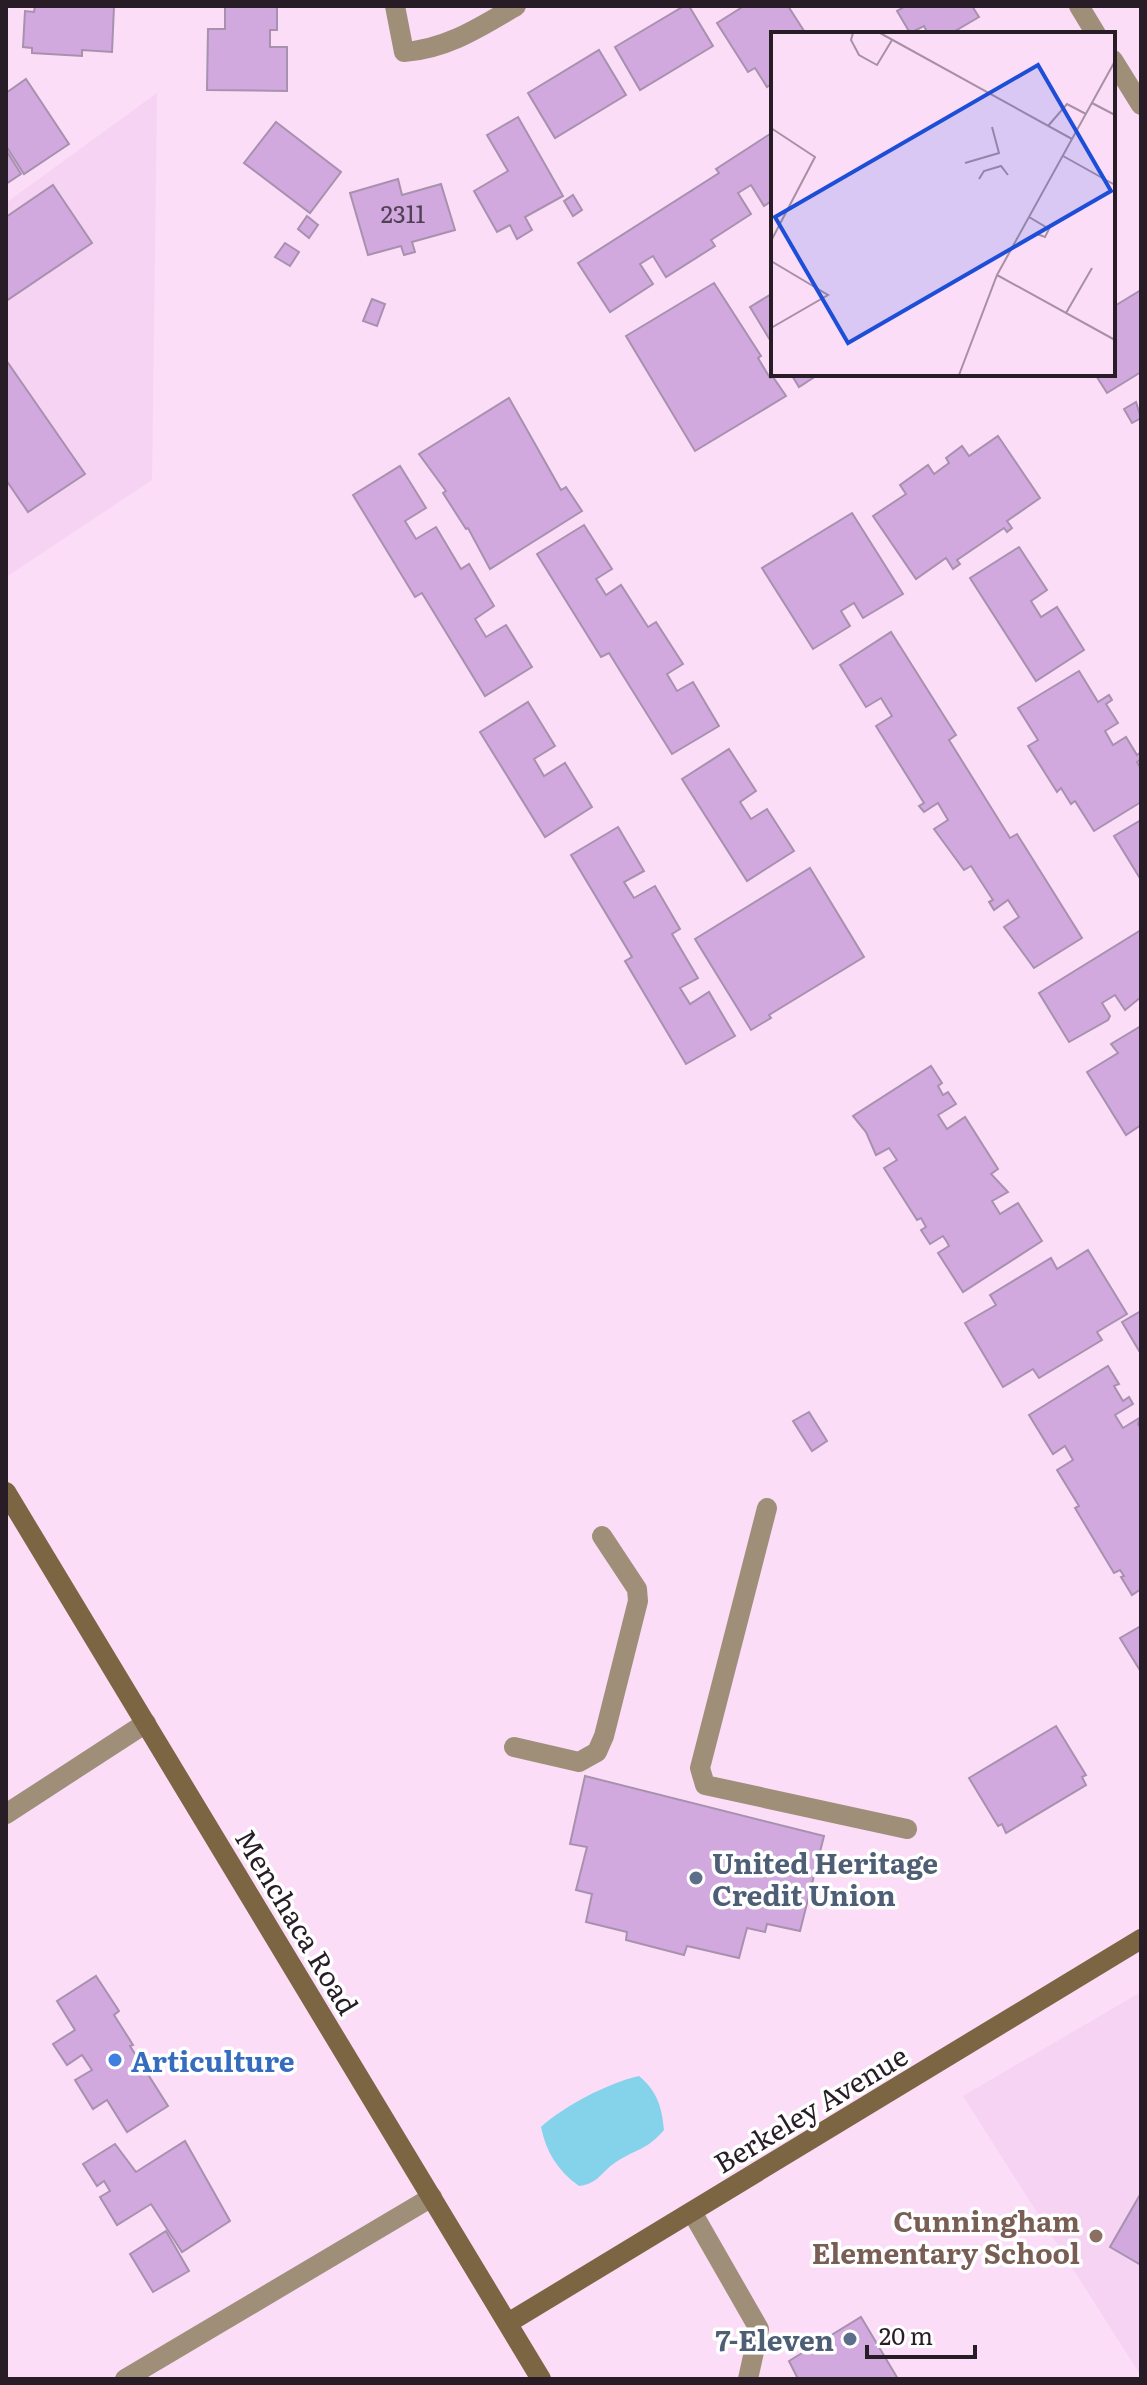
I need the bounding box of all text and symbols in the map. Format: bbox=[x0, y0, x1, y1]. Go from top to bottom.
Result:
inset map bbox=[771, 32, 1115, 376]
house number: 2311 bbox=[381, 195, 426, 230]
street label: Menchaca Road bbox=[226, 1820, 370, 2022]
place label: United Heritage Credit Union bbox=[712, 1841, 938, 1915]
marker: United Heritage Credit Union bbox=[687, 1869, 705, 1887]
street label: Berkeley Avenue bbox=[705, 2033, 915, 2183]
place label: Articulture bbox=[131, 2039, 295, 2081]
marker: Articulture bbox=[106, 2051, 124, 2069]
place label: Cunningham Elementary School bbox=[812, 2199, 1080, 2273]
marker: Cunningham Elementary School bbox=[1087, 2227, 1105, 2245]
scale bar bbox=[867, 2309, 975, 2359]
text: 20 m bbox=[879, 2317, 933, 2352]
place label: 7-Eleven bbox=[715, 2318, 834, 2360]
marker: 7-Eleven bbox=[841, 2330, 859, 2348]

